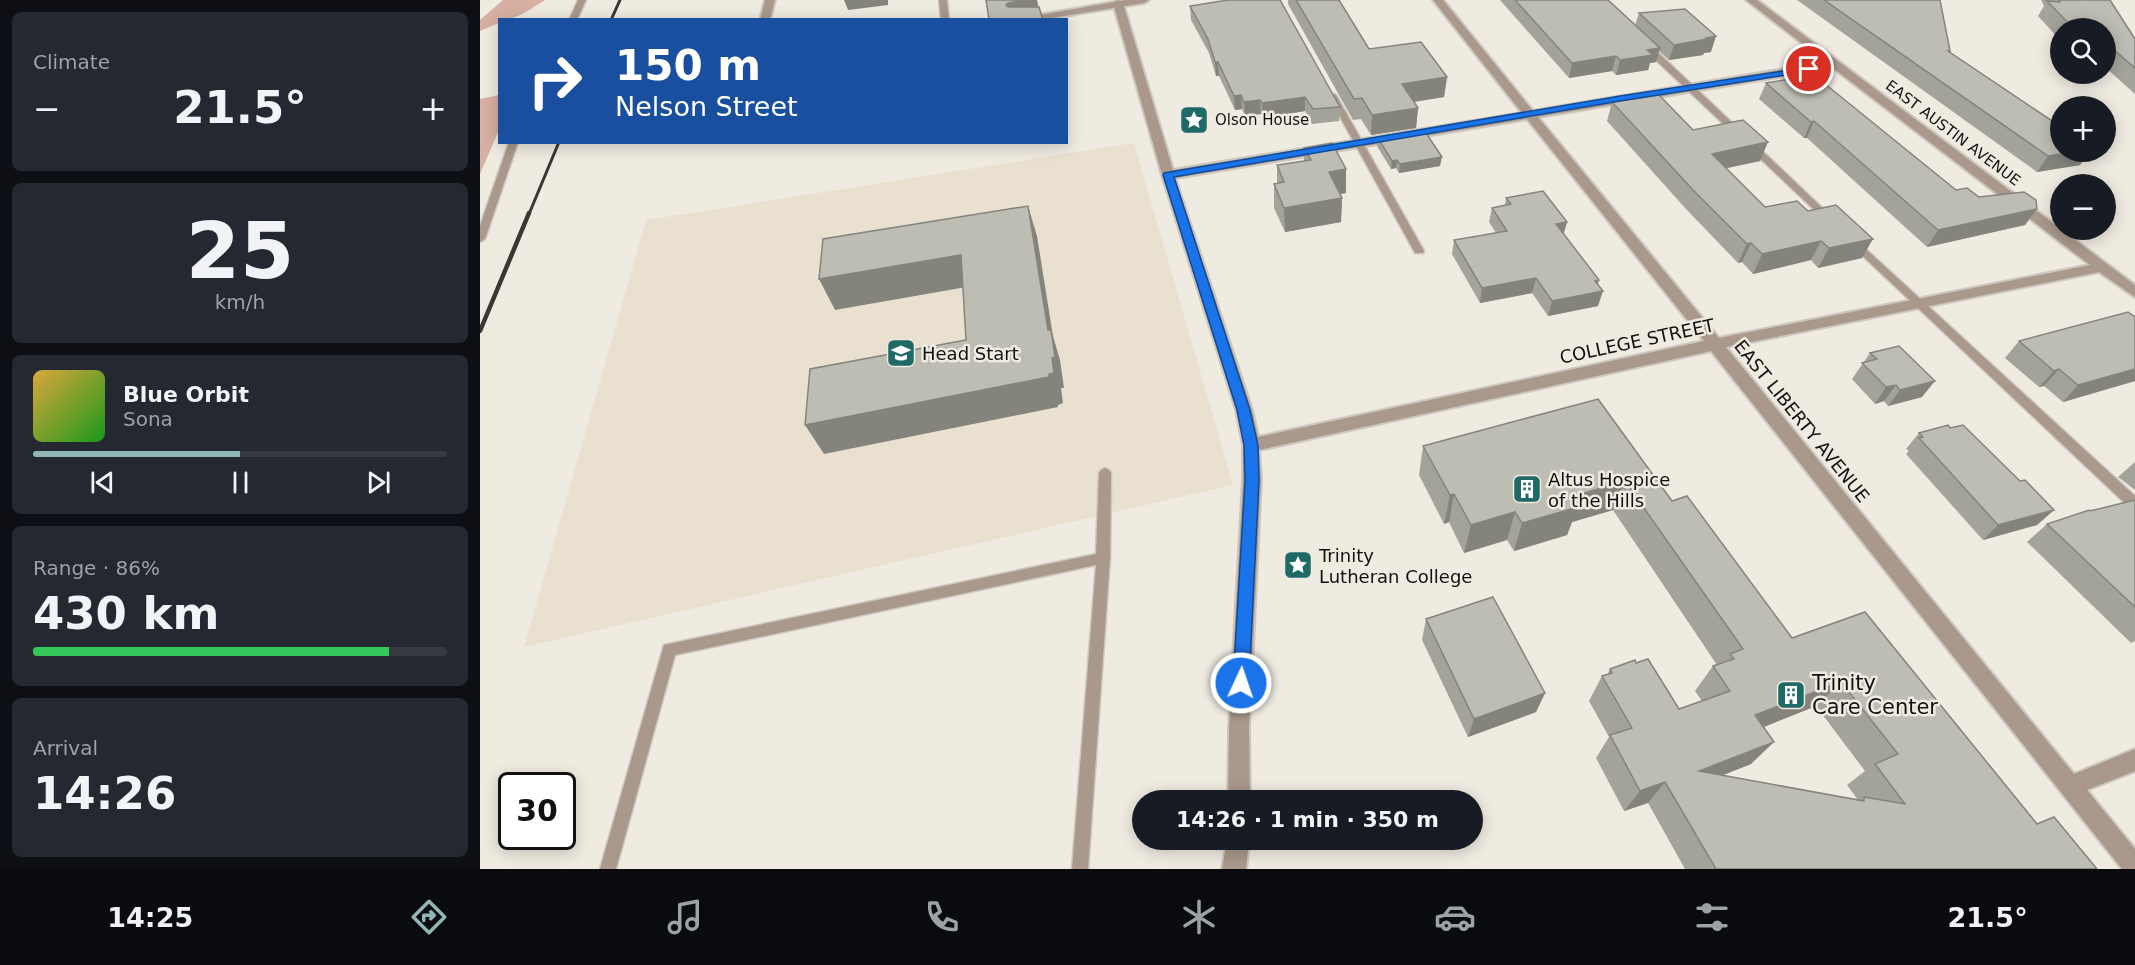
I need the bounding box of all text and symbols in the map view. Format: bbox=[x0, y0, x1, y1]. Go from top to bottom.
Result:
map controls bbox=[2050, 18, 2116, 240]
button: search bbox=[2050, 18, 2116, 84]
text: 150 m bbox=[615, 41, 761, 90]
icon: right bbox=[516, 42, 594, 120]
pin bbox=[1783, 43, 1834, 94]
text: Climate bbox=[33, 50, 110, 74]
icon: arrive bbox=[1792, 52, 1825, 85]
street label: EAST AUSTIN AVENUE bbox=[1882, 76, 2024, 190]
text: 21.5° bbox=[173, 81, 307, 134]
text: − bbox=[33, 89, 61, 128]
text: + bbox=[419, 89, 447, 128]
text: Nelson Street bbox=[615, 91, 798, 122]
button: + bbox=[2050, 96, 2116, 162]
place icon: Olson House bbox=[1178, 104, 1210, 136]
place label: Olson House bbox=[1215, 111, 1309, 129]
button: − bbox=[2050, 174, 2116, 240]
text: 25 bbox=[186, 206, 294, 296]
text: km/h bbox=[215, 290, 265, 314]
street label: COLLEGE STREET bbox=[1558, 314, 1717, 368]
street label: EAST LIBERTY AVENUE bbox=[1730, 336, 1874, 506]
school or university icon: Head Start bbox=[885, 337, 917, 369]
place label: Head Start bbox=[922, 343, 1019, 364]
text: Blue Orbit bbox=[123, 382, 249, 407]
text: Sona bbox=[123, 407, 173, 431]
icon: previous bbox=[86, 466, 119, 499]
icon: pause bbox=[224, 466, 257, 499]
icon: next bbox=[362, 466, 395, 499]
place label: Altus Hospice of the Hills bbox=[1548, 469, 1670, 511]
building icon: Altus Hospice of the Hills bbox=[1511, 473, 1543, 505]
place label: Trinity Lutheran College bbox=[1318, 545, 1472, 587]
place icon: Trinity Lutheran College bbox=[1282, 549, 1314, 581]
text: Range · 86% bbox=[33, 556, 160, 580]
text: 430 km bbox=[33, 587, 219, 640]
position arrow bbox=[1209, 651, 1273, 715]
place label: Trinity Care Center bbox=[1811, 671, 1938, 719]
building icon: Trinity Care Center bbox=[1775, 679, 1807, 711]
text: Arrival bbox=[33, 736, 98, 760]
text: 14:26 bbox=[33, 767, 176, 820]
speed limit sign: 30 bbox=[498, 772, 576, 850]
text: 14:26 · 1 min · 350 m bbox=[1176, 807, 1439, 832]
icon: directions bbox=[408, 896, 450, 938]
icon: music bbox=[664, 896, 706, 938]
icon: phone bbox=[921, 896, 963, 938]
icon: climate bbox=[1178, 896, 1220, 938]
icon: car bbox=[1434, 896, 1476, 938]
icon: filters bbox=[1691, 896, 1733, 938]
text: 14:25 bbox=[107, 902, 193, 933]
text: 21.5° bbox=[1948, 902, 2028, 933]

